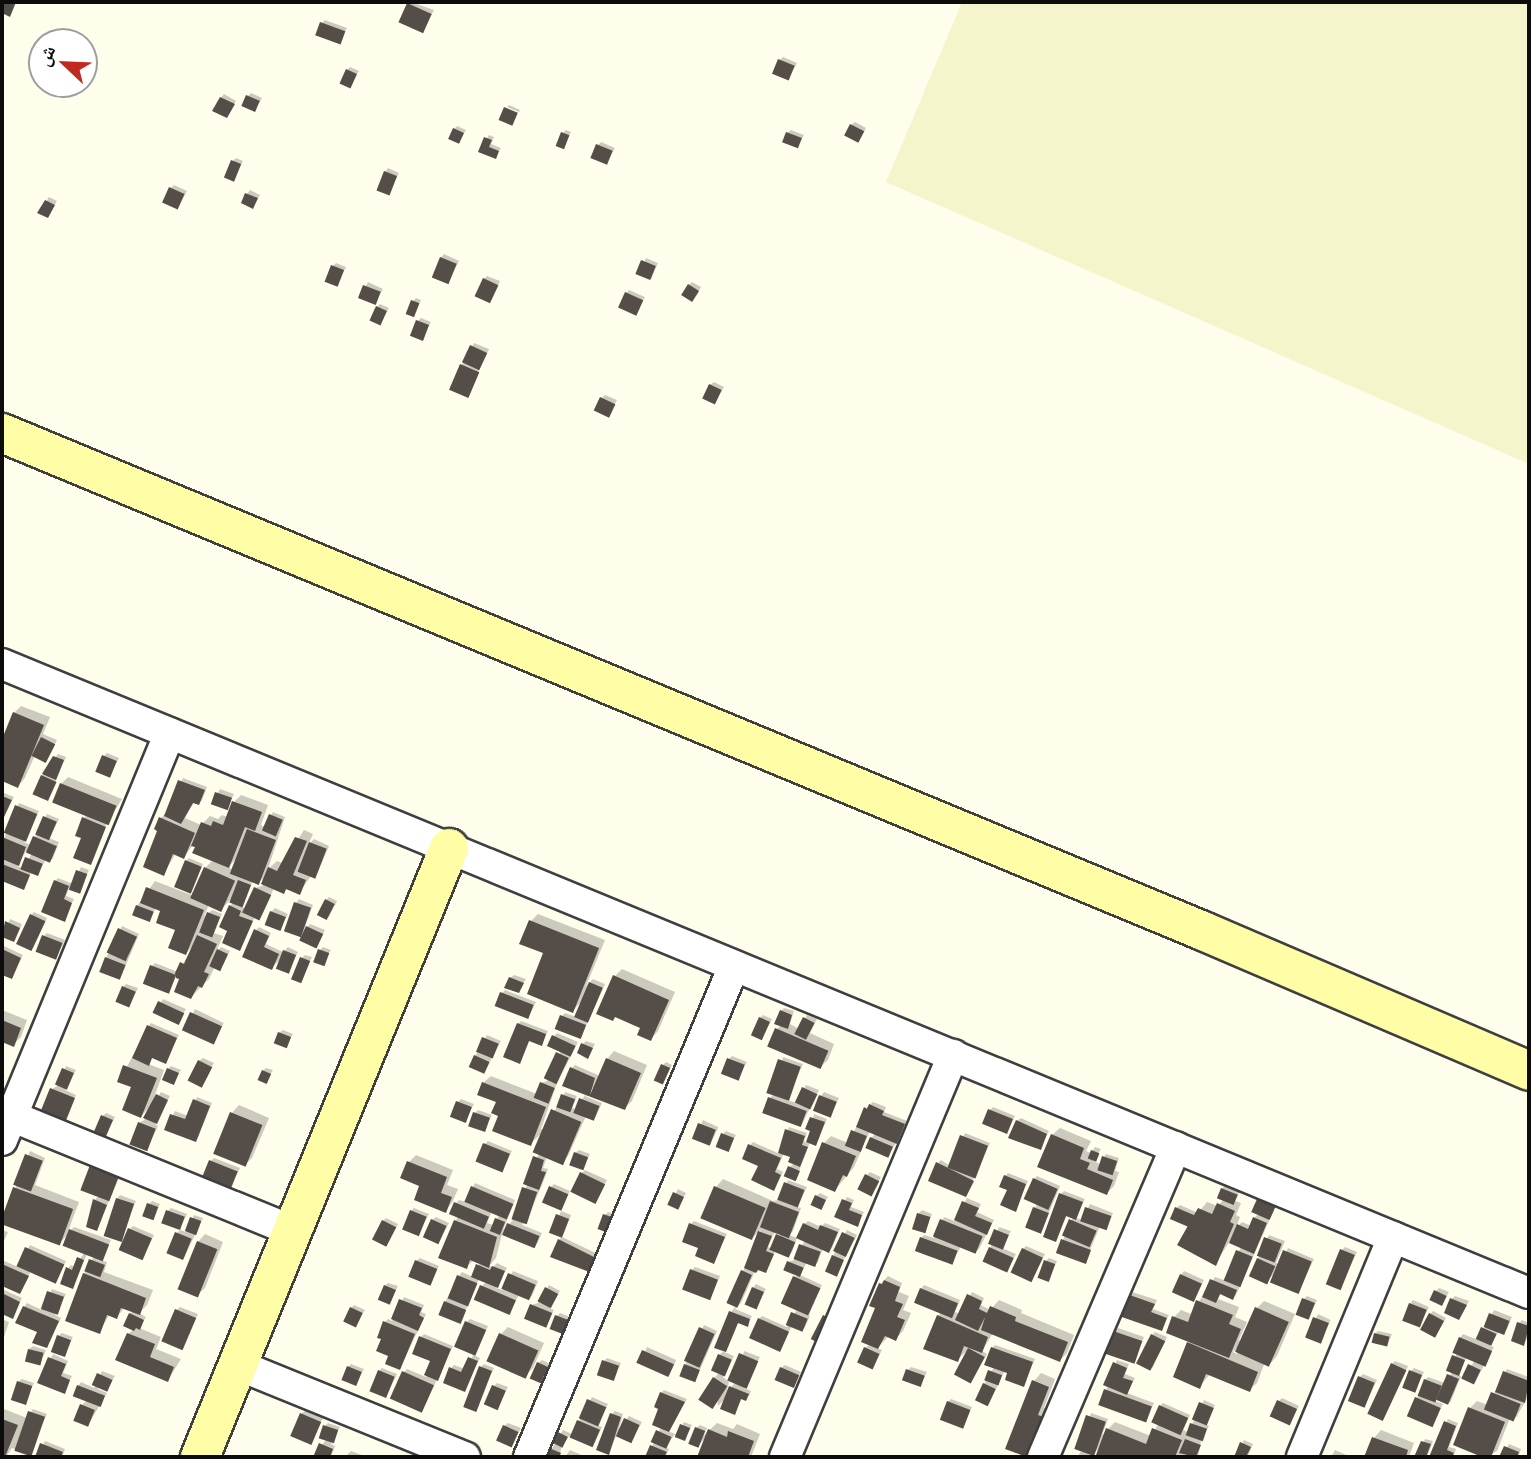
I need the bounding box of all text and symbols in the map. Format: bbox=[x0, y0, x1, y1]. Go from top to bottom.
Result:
north arrow bbox=[28, 28, 98, 98]
text: ش bbox=[30, 41, 61, 70]

